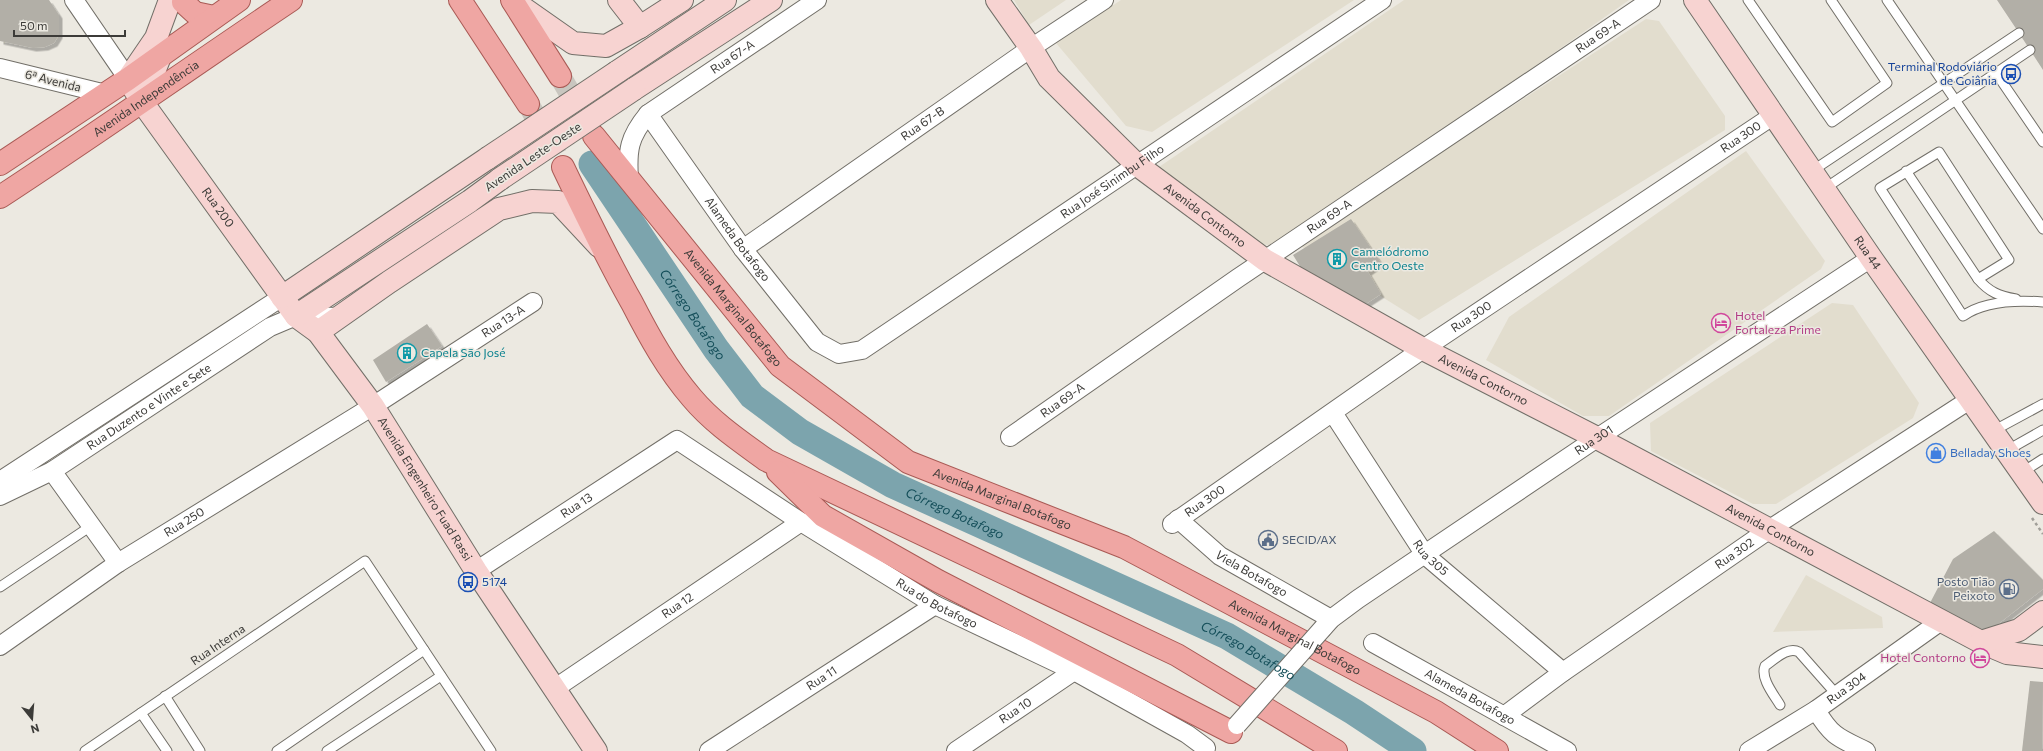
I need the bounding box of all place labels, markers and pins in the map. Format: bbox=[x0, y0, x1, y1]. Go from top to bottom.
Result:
place label: Terminal Rodoviário de Goiânia bbox=[1888, 59, 1997, 87]
bus stop icon: Terminal Rodoviário de Goiânia bbox=[2000, 63, 2022, 85]
place label: Camelódromo Centro Oeste bbox=[1351, 244, 1429, 272]
building icon: Camelódromo Centro Oeste bbox=[1326, 248, 1348, 270]
place label: Hotel Fortaleza Prime bbox=[1735, 308, 1821, 336]
hotel icon: Hotel Fortaleza Prime bbox=[1710, 312, 1732, 334]
building icon: Capela São José bbox=[396, 342, 418, 364]
place label: Capela São José bbox=[421, 345, 506, 360]
shop icon: Belladay Shoes bbox=[1925, 442, 1947, 464]
place label: Belladay Shoes bbox=[1950, 445, 2031, 459]
public building icon: SECID/AX bbox=[1257, 529, 1279, 551]
place label: SECID/AX bbox=[1282, 532, 1337, 546]
bus stop icon: 5174 bbox=[457, 571, 479, 593]
place label: 5174 bbox=[482, 574, 507, 588]
place label: Posto Tião Peixoto bbox=[1937, 574, 1995, 602]
fuel station icon: Posto Tião Peixoto bbox=[1998, 578, 2020, 600]
hotel icon: Hotel Contorno bbox=[1969, 647, 1991, 669]
place label: Hotel Contorno bbox=[1880, 650, 1966, 664]

